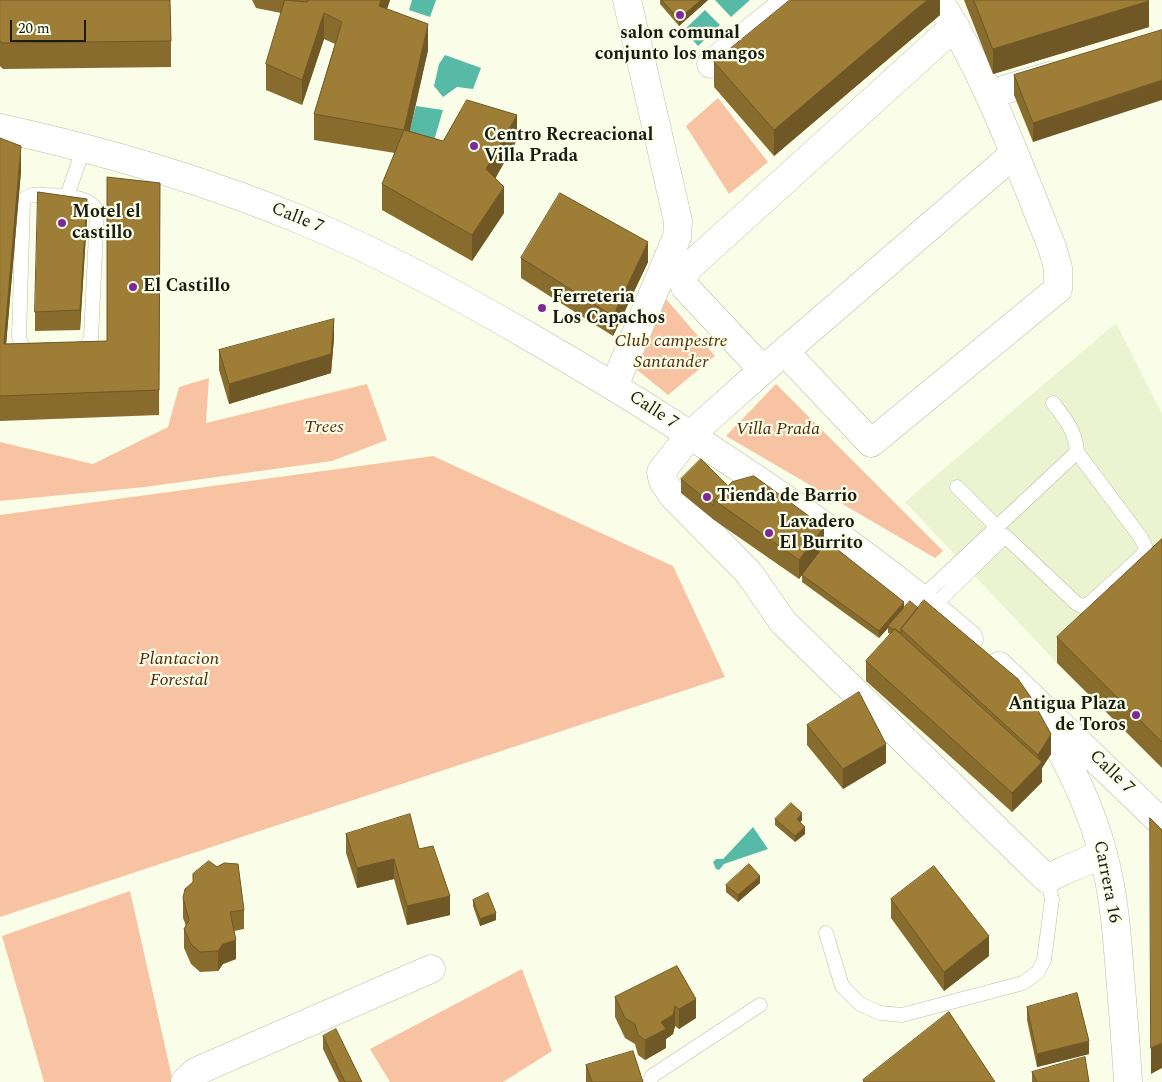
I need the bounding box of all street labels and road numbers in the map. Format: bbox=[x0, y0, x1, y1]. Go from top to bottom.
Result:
street label: Calle 7 bbox=[268, 199, 326, 239]
street label: Calle 7 bbox=[624, 387, 682, 435]
street label: Calle 7 bbox=[1084, 746, 1138, 800]
street label: Carrera 16 bbox=[1087, 839, 1125, 925]

